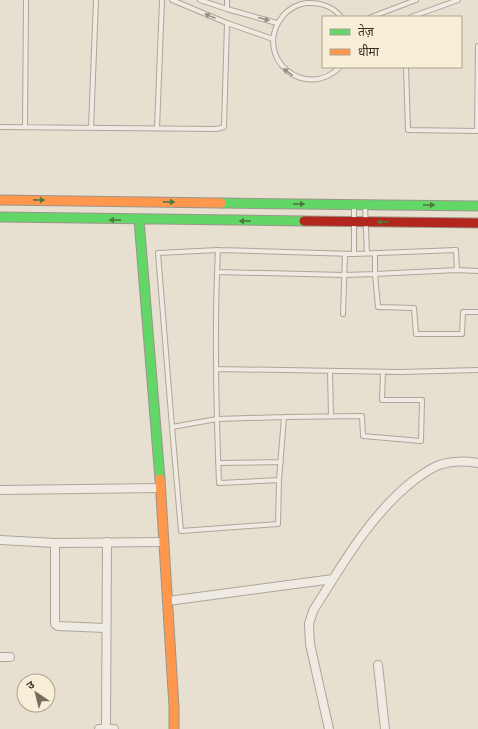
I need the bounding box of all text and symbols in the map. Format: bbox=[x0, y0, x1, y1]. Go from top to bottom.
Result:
one-way arrow bbox=[204, 12, 216, 19]
legend bbox=[322, 16, 462, 68]
one-way arrow bbox=[257, 17, 270, 23]
text: तेज़ bbox=[358, 24, 375, 39]
text: धीमा bbox=[358, 44, 380, 59]
one-way arrow bbox=[283, 67, 294, 76]
one-way arrow bbox=[33, 197, 46, 203]
one-way arrow bbox=[163, 199, 176, 205]
one-way arrow bbox=[293, 201, 306, 207]
one-way arrow bbox=[423, 202, 436, 208]
one-way arrow bbox=[109, 216, 121, 223]
one-way arrow bbox=[238, 218, 251, 224]
one-way arrow bbox=[376, 219, 389, 225]
north arrow bbox=[16, 673, 56, 713]
text: उ bbox=[24, 678, 37, 692]

